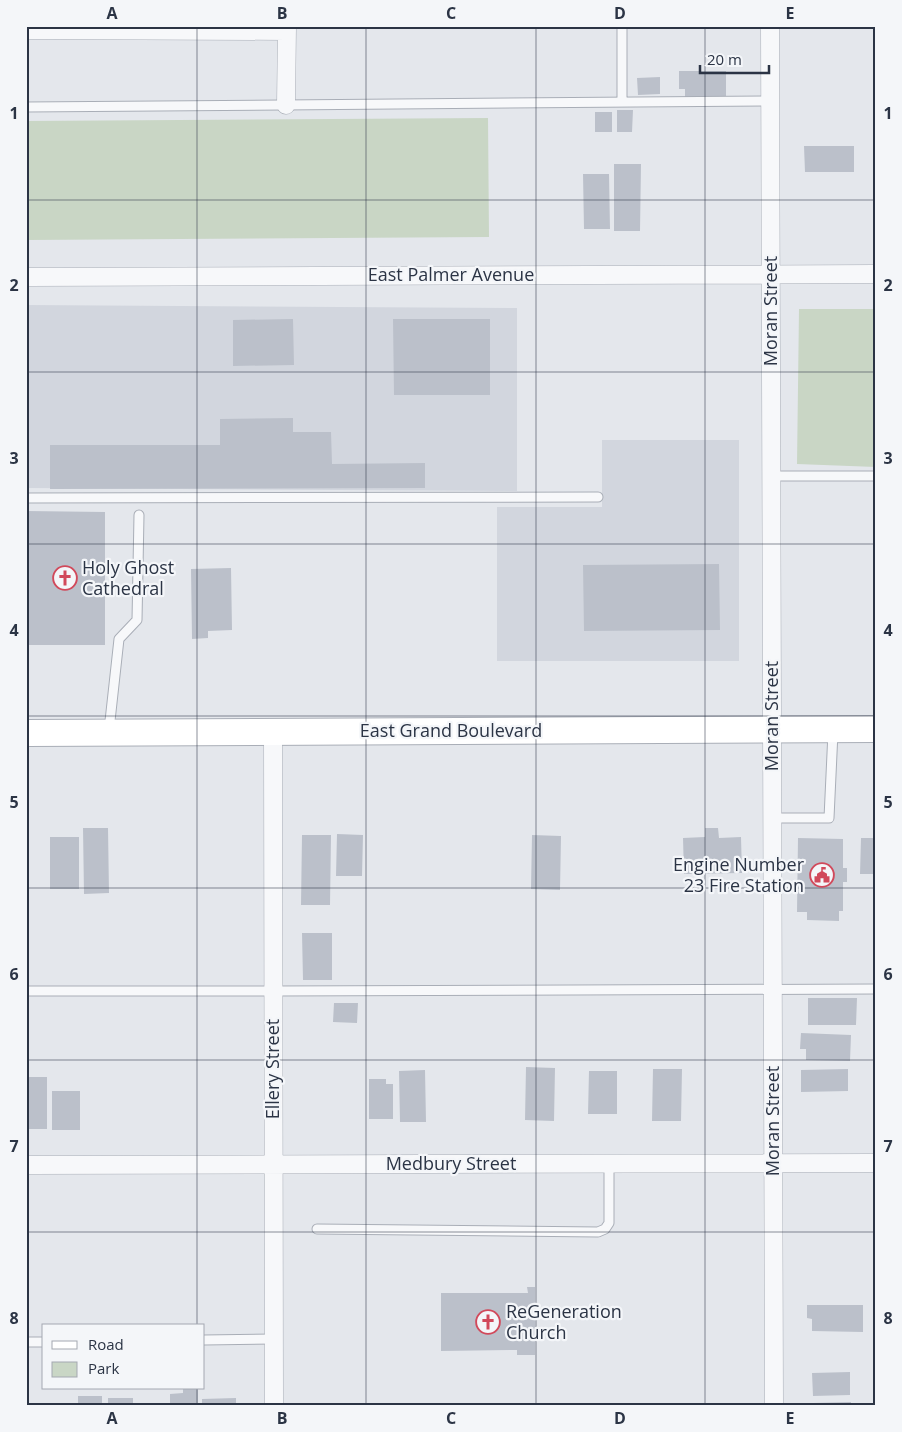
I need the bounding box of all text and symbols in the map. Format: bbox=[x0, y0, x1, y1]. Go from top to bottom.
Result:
text: A bbox=[106, 2, 118, 24]
text: B bbox=[277, 2, 287, 24]
text: C bbox=[446, 2, 456, 24]
text: D bbox=[614, 2, 626, 24]
text: E bbox=[786, 2, 795, 24]
scale bar bbox=[700, 42, 768, 74]
text: 20 m bbox=[707, 49, 742, 69]
text: 1 bbox=[9, 102, 19, 124]
text: 1 bbox=[883, 102, 893, 124]
street label: Moran Street bbox=[758, 256, 782, 366]
street label: East Palmer Avenue bbox=[368, 262, 534, 286]
text: 2 bbox=[9, 274, 19, 296]
text: 2 bbox=[883, 274, 893, 296]
text: 3 bbox=[9, 447, 19, 469]
text: 3 bbox=[883, 447, 893, 469]
place label: Holy Ghost Cathedral bbox=[82, 555, 174, 600]
church icon: Holy Ghost Cathedral bbox=[52, 565, 78, 591]
text: 4 bbox=[9, 619, 19, 641]
text: 4 bbox=[883, 619, 893, 641]
street label: Moran Street bbox=[759, 661, 783, 771]
street label: East Grand Boulevard bbox=[360, 718, 542, 742]
text: 5 bbox=[9, 791, 19, 813]
text: 5 bbox=[883, 791, 893, 813]
place label: Engine Number 23 Fire Station bbox=[673, 852, 805, 897]
public building icon: Engine Number 23 Fire Station bbox=[809, 862, 835, 888]
text: 6 bbox=[9, 963, 19, 985]
text: 6 bbox=[883, 963, 893, 985]
street label: Ellery Street bbox=[260, 1019, 284, 1119]
street label: Moran Street bbox=[760, 1066, 784, 1176]
text: 7 bbox=[9, 1135, 19, 1157]
text: 7 bbox=[883, 1135, 893, 1157]
street label: Medbury Street bbox=[386, 1151, 516, 1175]
place label: ReGeneration Church bbox=[506, 1299, 622, 1344]
text: 8 bbox=[9, 1307, 19, 1329]
text: 8 bbox=[883, 1307, 893, 1329]
church icon: ReGeneration Church bbox=[475, 1309, 501, 1335]
legend bbox=[42, 1324, 205, 1390]
text: Road bbox=[88, 1334, 124, 1354]
text: Park bbox=[88, 1358, 119, 1378]
text: A bbox=[106, 1407, 118, 1429]
text: B bbox=[277, 1407, 287, 1429]
text: C bbox=[446, 1407, 456, 1429]
text: D bbox=[614, 1407, 626, 1429]
text: E bbox=[786, 1407, 795, 1429]

